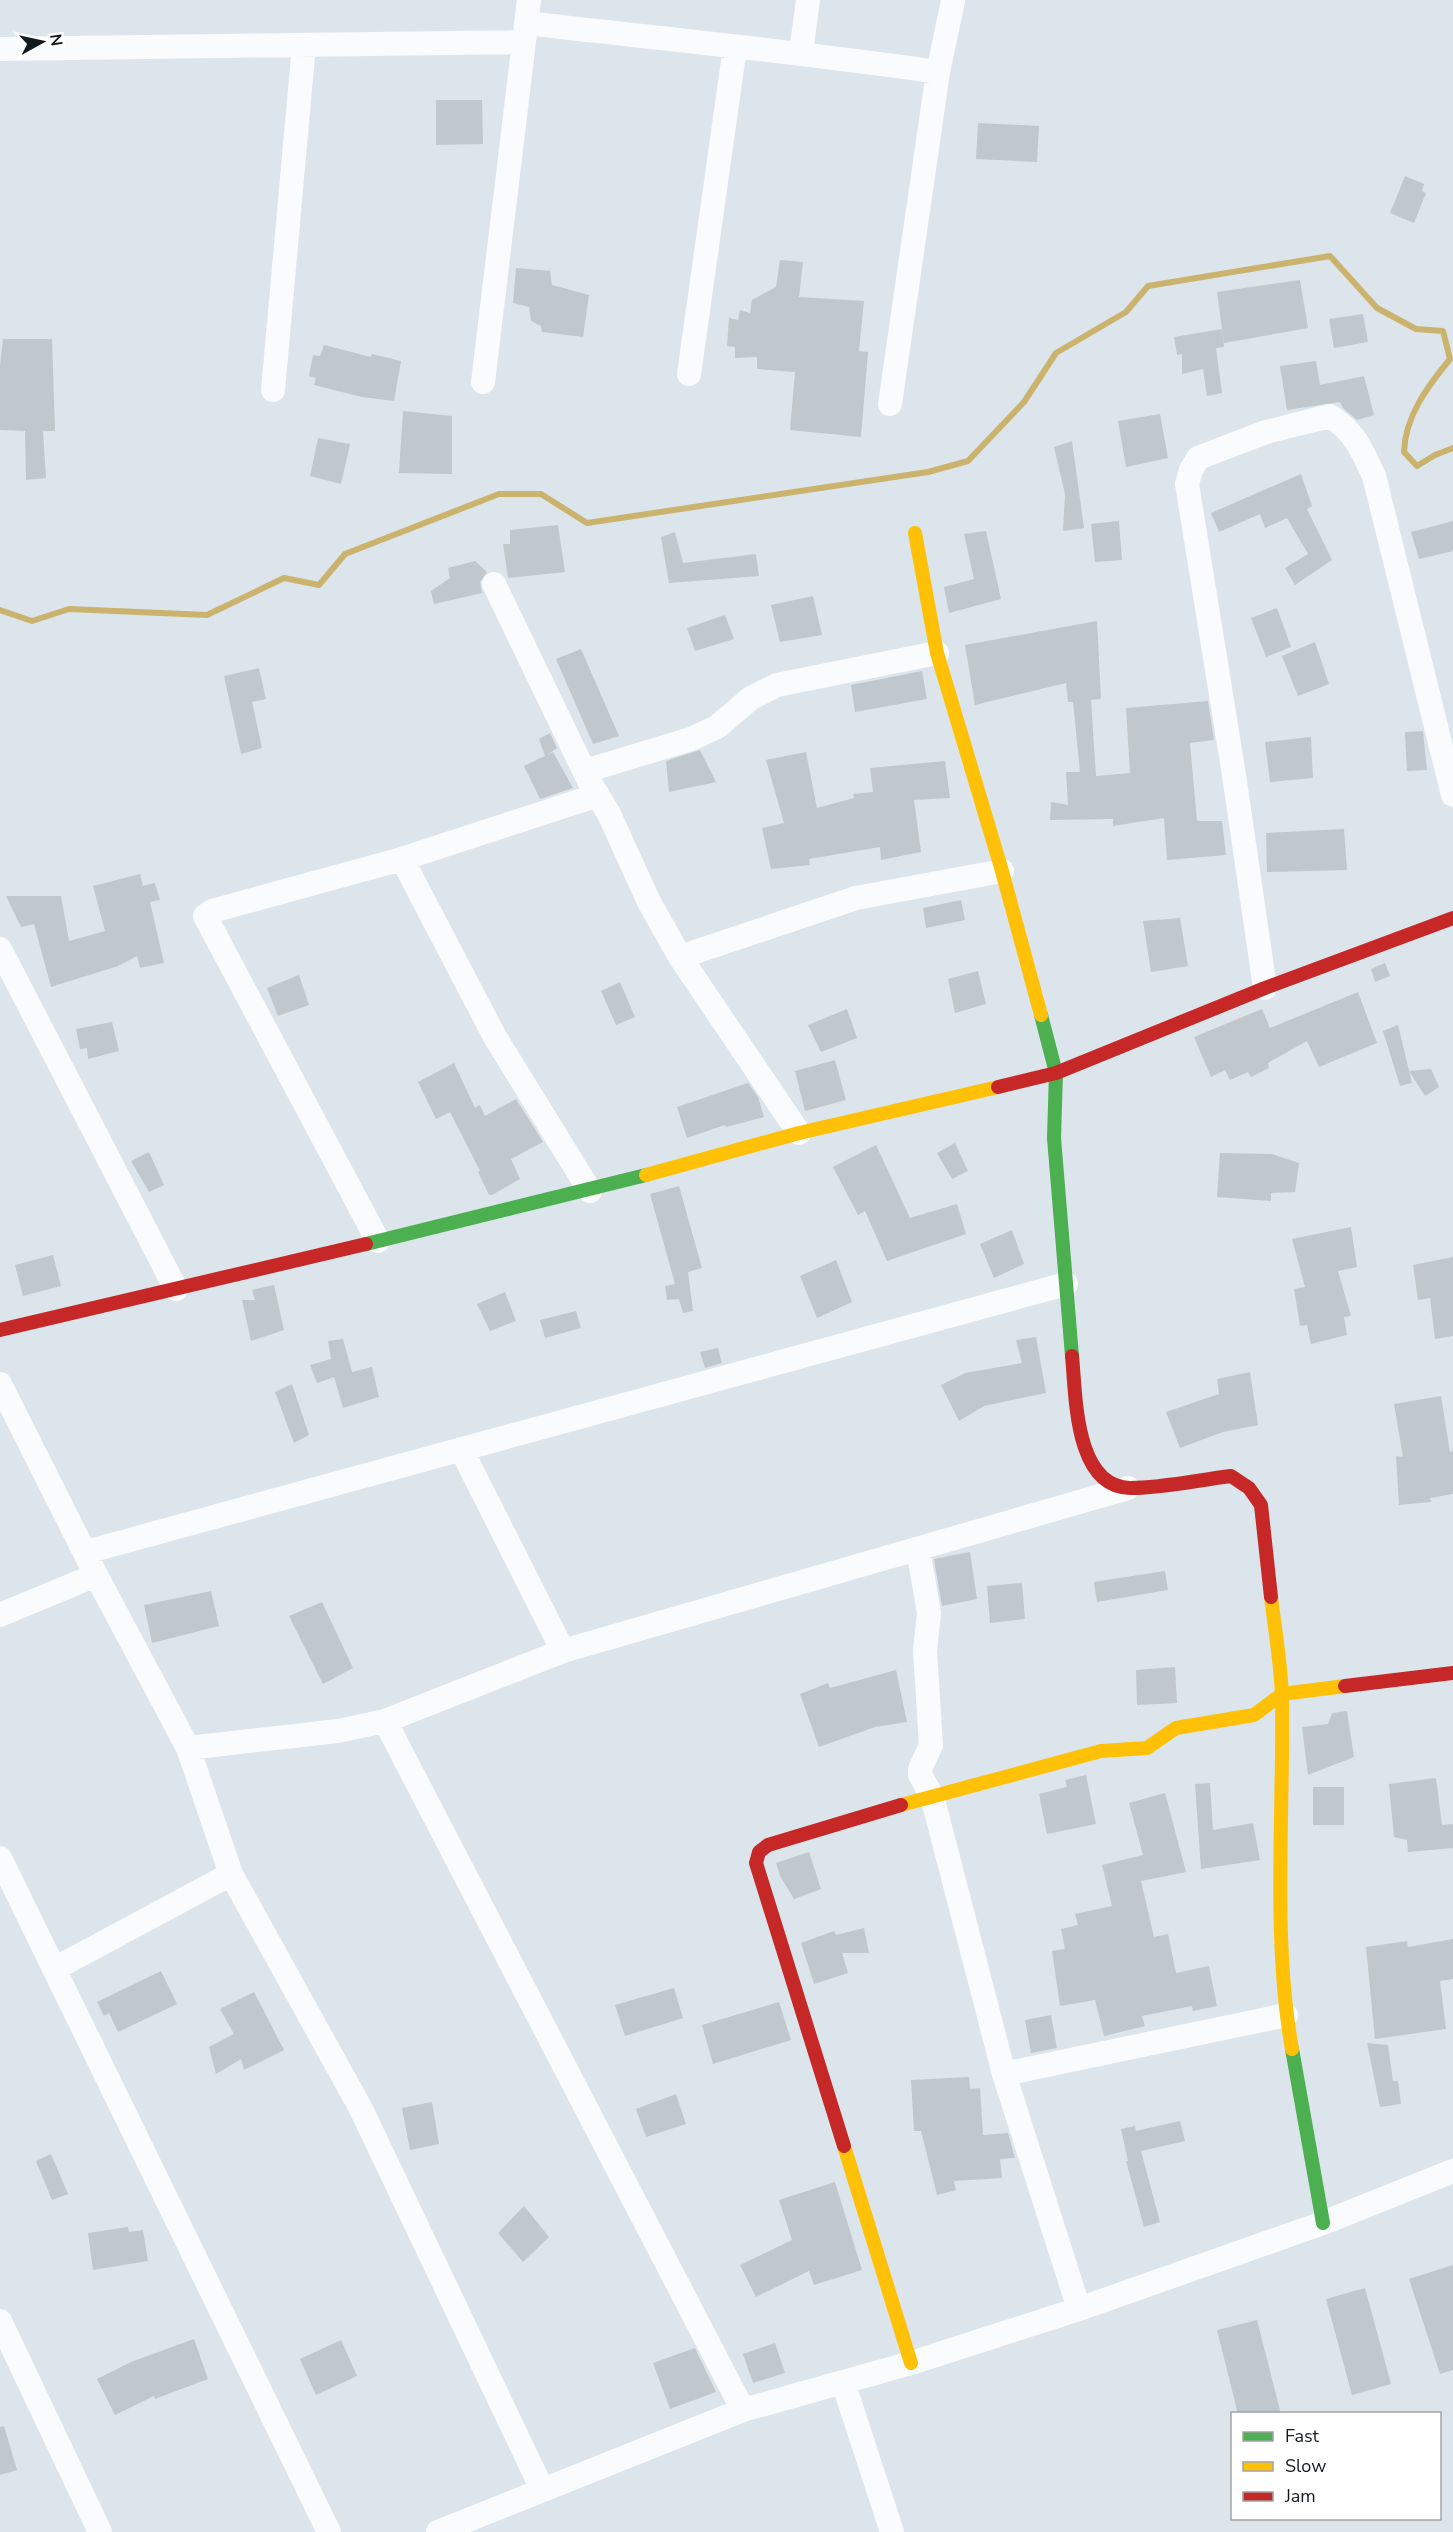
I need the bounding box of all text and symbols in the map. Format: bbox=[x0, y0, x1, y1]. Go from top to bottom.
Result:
north arrow bbox=[12, 12, 72, 72]
text: N bbox=[44, 33, 68, 48]
legend bbox=[1231, 2412, 1441, 2520]
text: Fast bbox=[1285, 2424, 1320, 2448]
text: Slow bbox=[1285, 2454, 1326, 2478]
text: Jam bbox=[1284, 2484, 1316, 2508]

